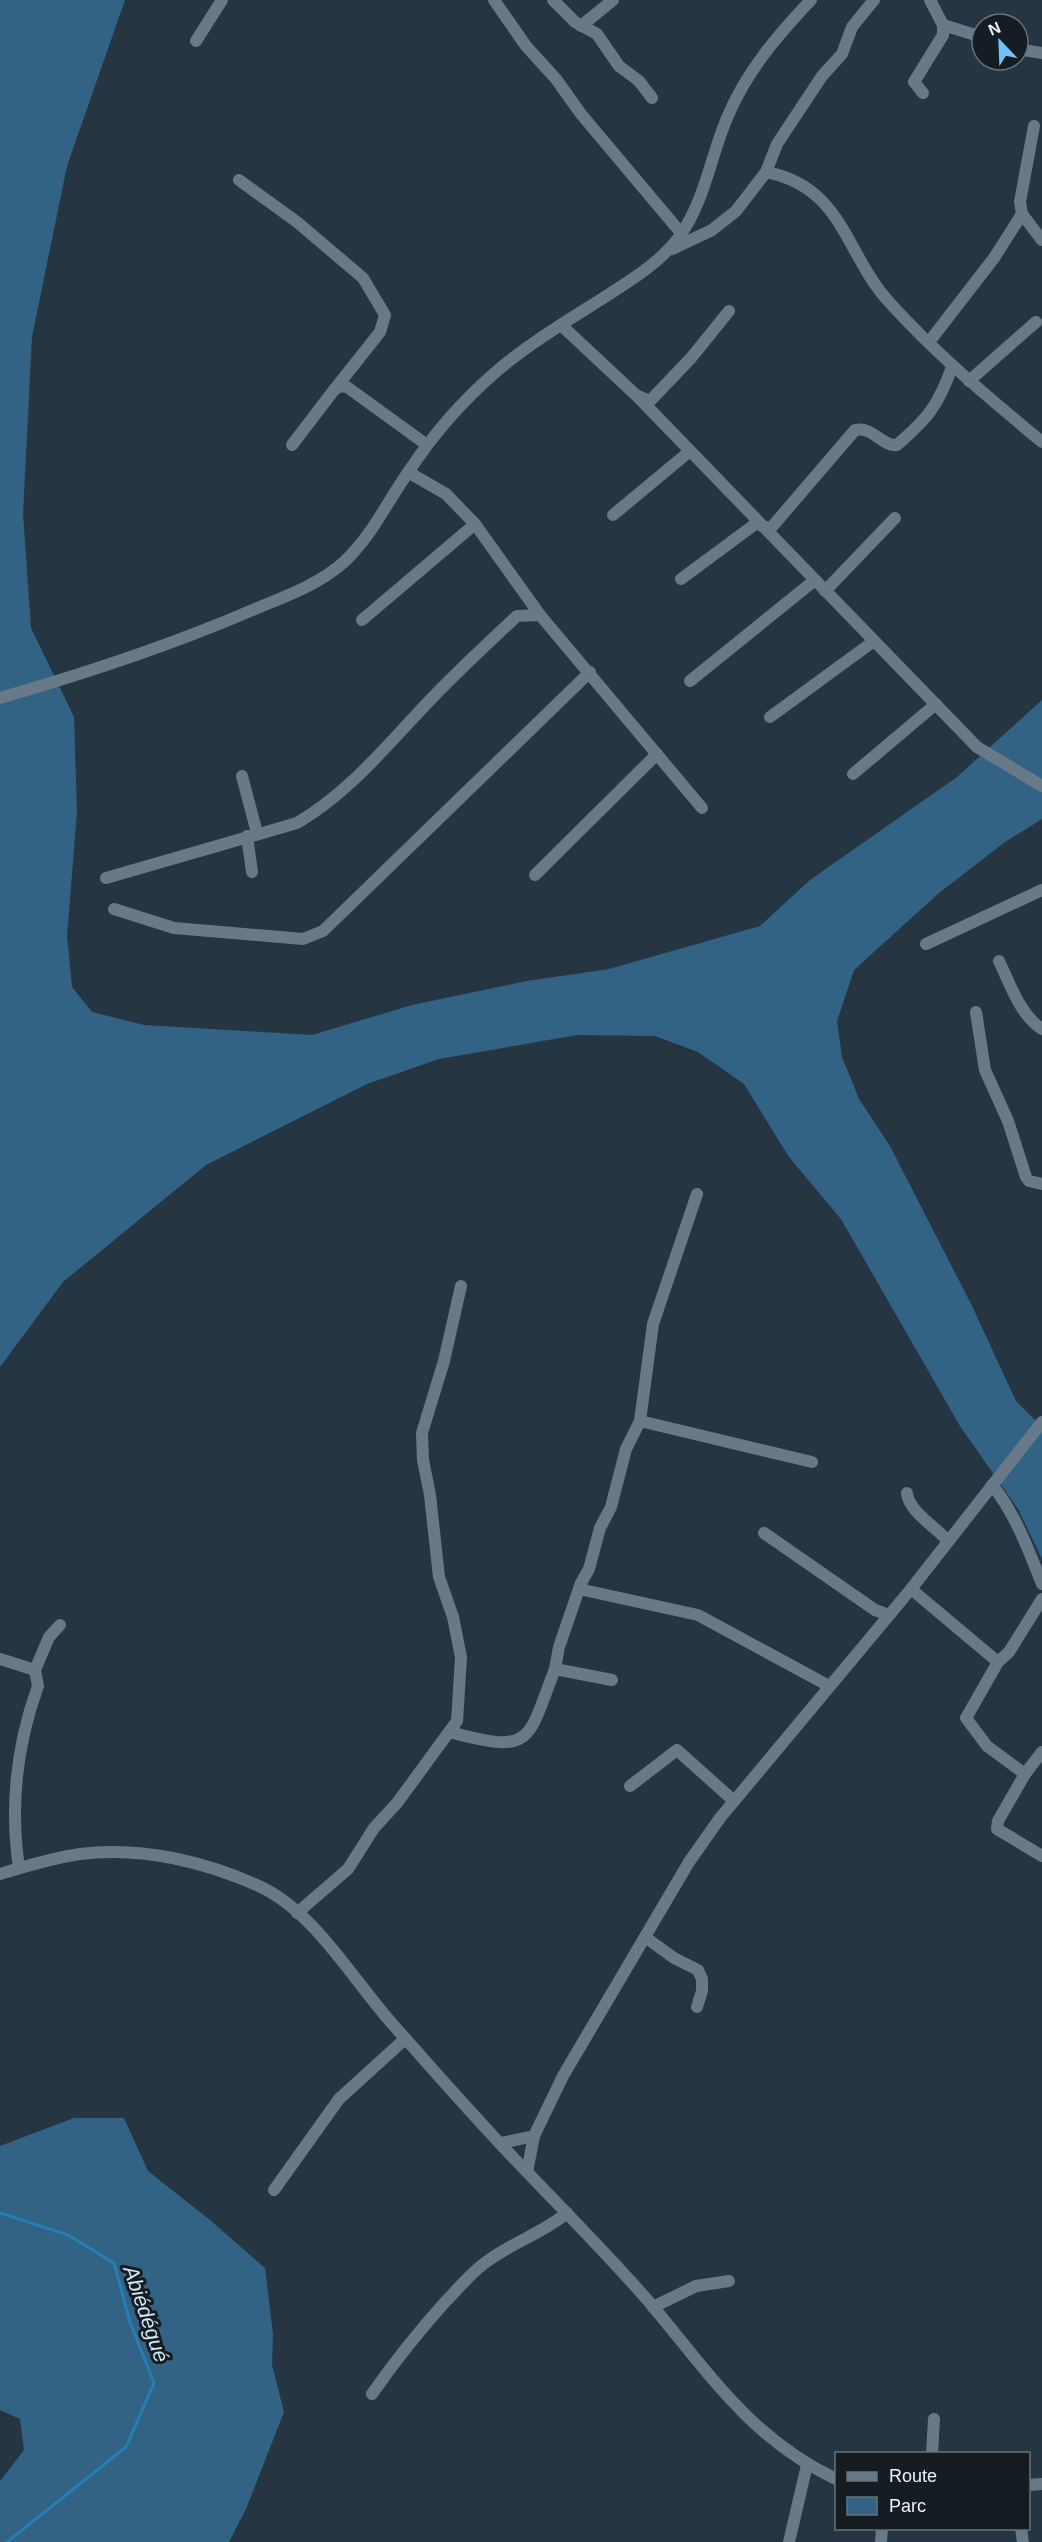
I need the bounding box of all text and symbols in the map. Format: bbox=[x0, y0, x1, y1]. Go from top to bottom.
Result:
north arrow bbox=[970, 12, 1030, 72]
text: N bbox=[986, 19, 1003, 39]
water label: Abiédégué bbox=[119, 2261, 174, 2365]
legend bbox=[835, 2452, 1030, 2530]
text: Route bbox=[889, 2466, 937, 2486]
text: Parc bbox=[889, 2496, 926, 2516]

